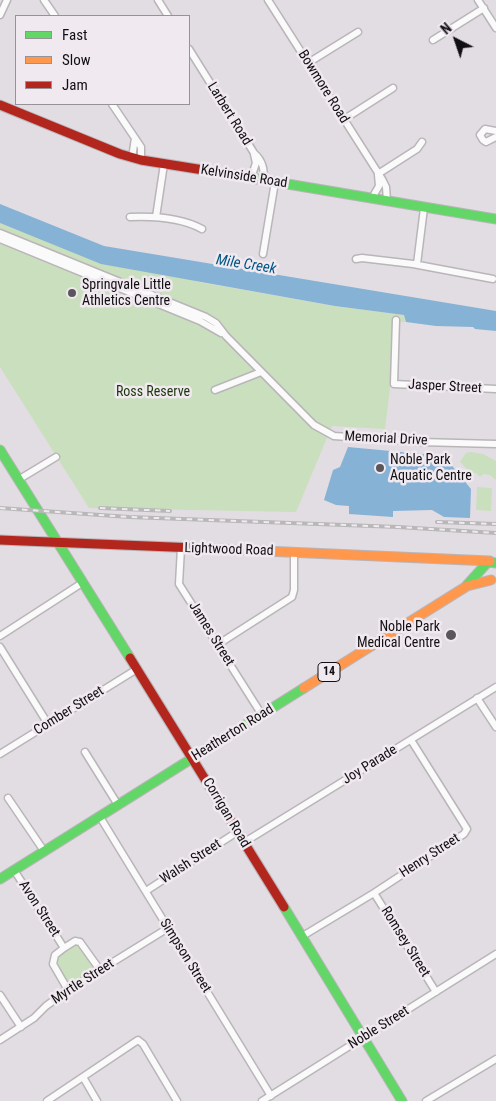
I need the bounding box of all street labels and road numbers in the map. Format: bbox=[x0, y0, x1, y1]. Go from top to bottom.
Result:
street label: Bowmore Road bbox=[294, 47, 352, 127]
street label: Larbert Road bbox=[203, 79, 255, 149]
street label: Kelvinside Road bbox=[199, 162, 289, 192]
street label: Jasper Street bbox=[408, 377, 482, 397]
street label: Memorial Drive bbox=[344, 428, 428, 450]
street label: Lightwood Road bbox=[184, 540, 274, 560]
street label: James Street bbox=[185, 599, 237, 669]
road number: 14 bbox=[318, 662, 340, 682]
street label: Comber Street bbox=[31, 683, 107, 739]
street label: Heatherton Road bbox=[189, 701, 277, 765]
street label: Joy Parade bbox=[340, 742, 400, 788]
street label: Corrigan Road bbox=[199, 775, 253, 851]
street label: Henry Street bbox=[397, 830, 463, 882]
street label: Walsh Street bbox=[157, 836, 225, 888]
street label: Avon Street bbox=[15, 878, 63, 940]
street label: Romsey Street bbox=[377, 904, 433, 980]
street label: Simpson Street bbox=[156, 916, 214, 996]
street label: Myrtle Street bbox=[49, 956, 117, 1008]
street label: Noble Street bbox=[346, 1003, 412, 1053]

